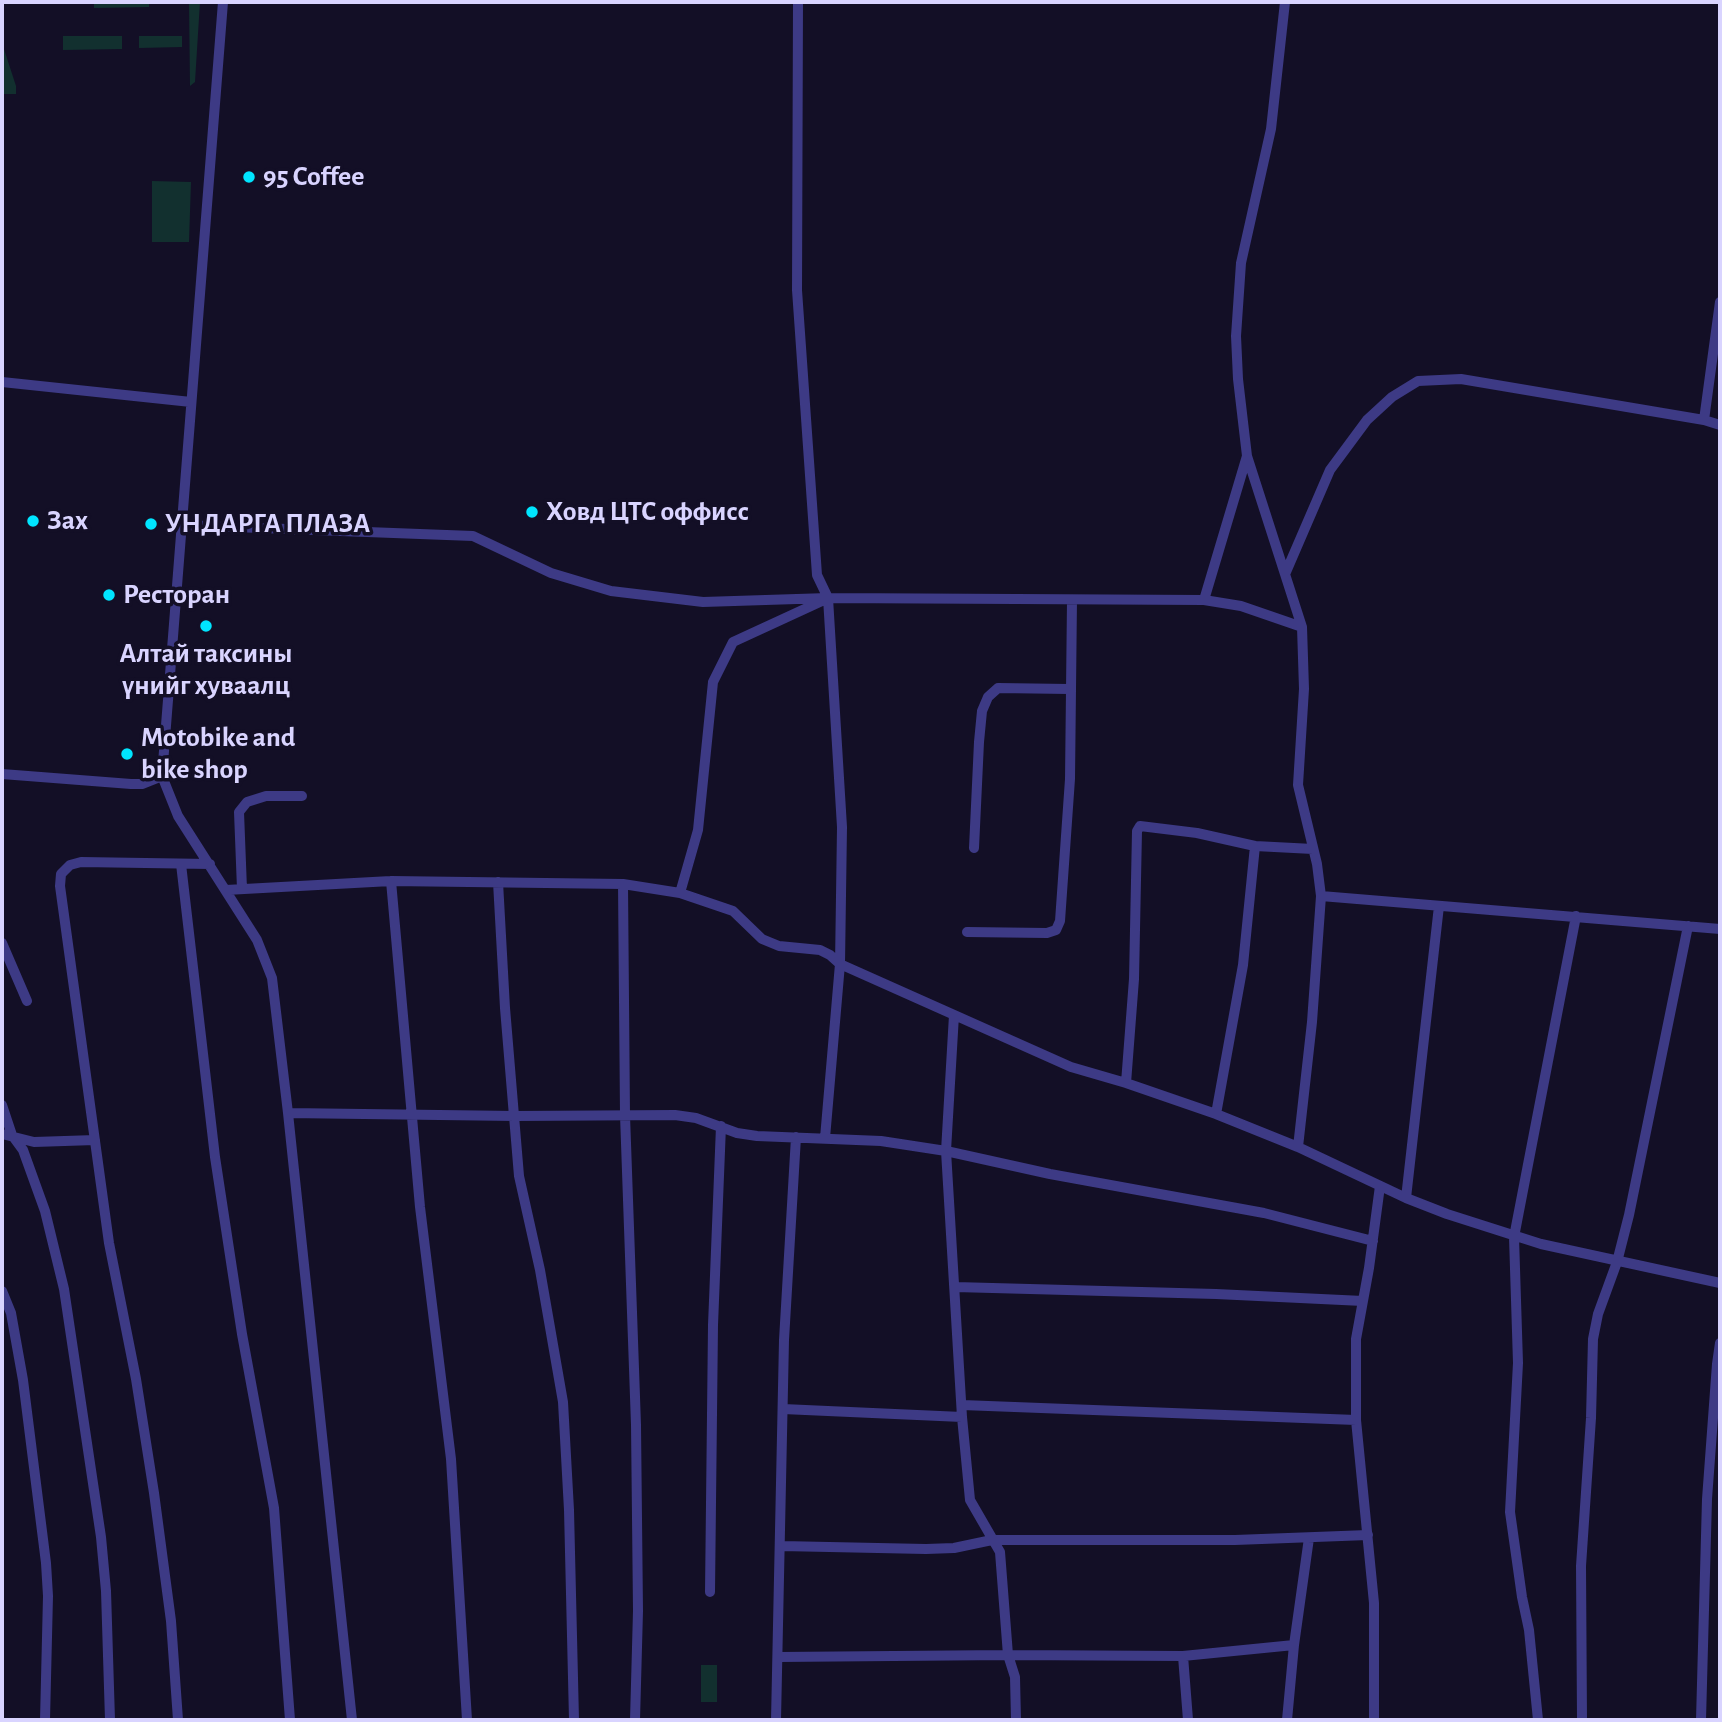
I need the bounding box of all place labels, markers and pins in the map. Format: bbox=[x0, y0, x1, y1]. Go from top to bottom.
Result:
place label: 95 Coffee bbox=[263, 160, 365, 194]
marker: 95 Coffee bbox=[241, 169, 257, 185]
place label: Ховд ЦТС оффисс bbox=[546, 495, 749, 529]
place label: Зах bbox=[47, 504, 88, 538]
marker: Ховд ЦТС оффисс bbox=[524, 504, 540, 520]
place label: УНДАРГА ПЛАЗА bbox=[165, 507, 370, 541]
marker: Зах bbox=[25, 513, 41, 529]
marker: УНДАРГА ПЛАЗА bbox=[143, 516, 159, 532]
place label: Ресторан bbox=[123, 578, 230, 612]
marker: Ресторан bbox=[101, 587, 117, 603]
marker: Алтай таксины үнийг хуваалц bbox=[198, 618, 214, 634]
place label: Алтай таксины үнийг хуваалц bbox=[120, 637, 292, 703]
place label: Motobike and bike shop bbox=[141, 721, 295, 787]
marker: Motobike and bike shop bbox=[119, 746, 135, 762]

